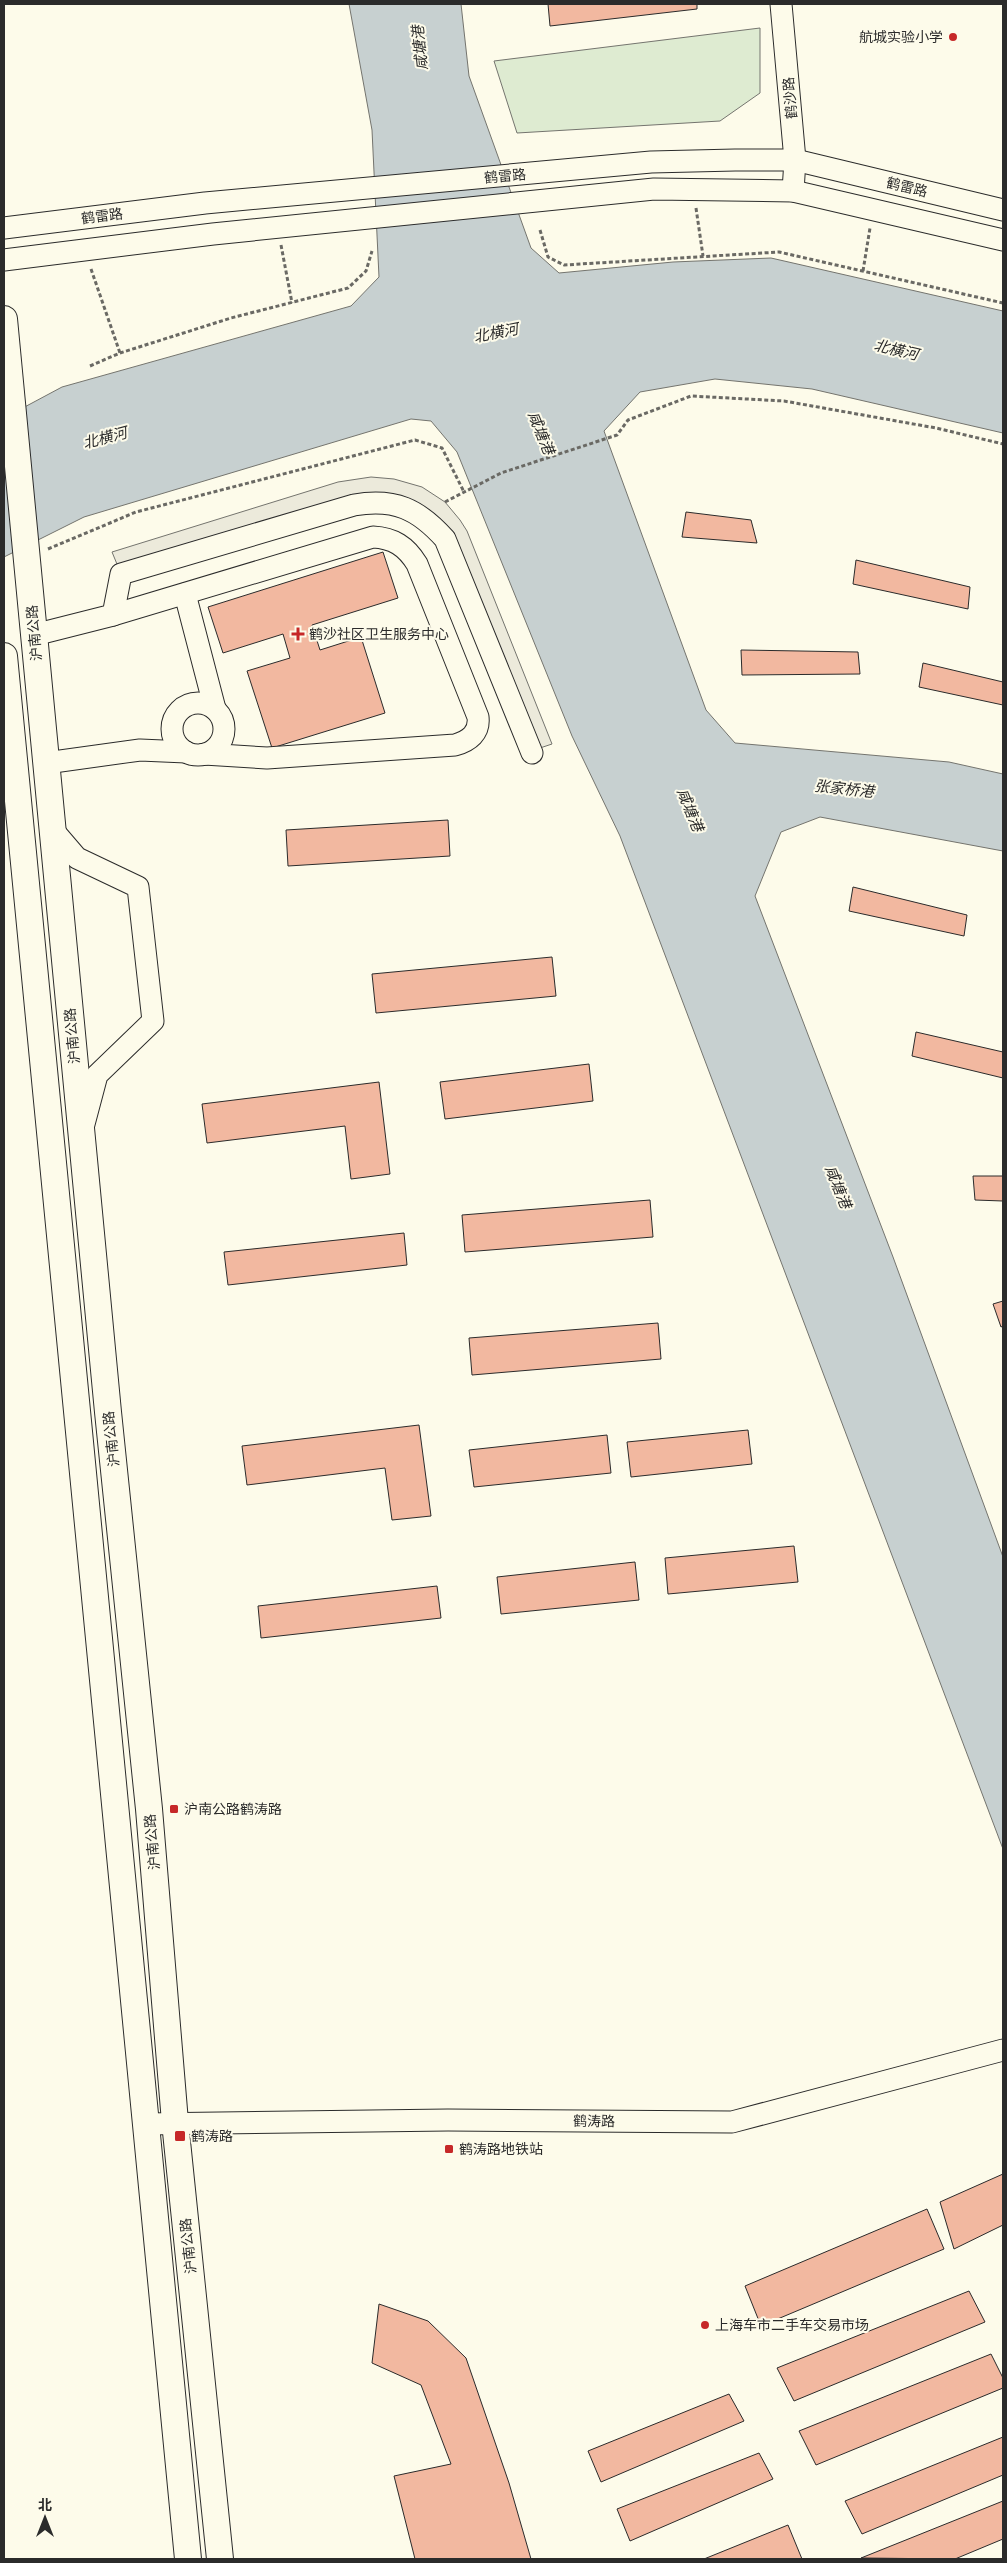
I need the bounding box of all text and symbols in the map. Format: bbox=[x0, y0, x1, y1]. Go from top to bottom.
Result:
water label: 咸塘港 bbox=[408, 23, 431, 71]
place label: 航城实验小学 bbox=[859, 29, 943, 45]
marker: 航城实验小学 bbox=[947, 31, 959, 43]
street label: 鹤沙路 bbox=[780, 76, 800, 120]
street label: 鹤雷路 bbox=[483, 166, 527, 186]
street label: 鹤雷路 bbox=[885, 174, 929, 200]
street label: 鹤雷路 bbox=[80, 206, 124, 226]
water label: 北横河 bbox=[472, 319, 523, 346]
water label: 北横河 bbox=[872, 336, 923, 365]
water label: 咸塘港 bbox=[524, 409, 559, 459]
water label: 北横河 bbox=[81, 423, 132, 453]
street label: 沪南公路 bbox=[24, 604, 44, 662]
place label: 鹤沙社区卫生服务中心 bbox=[309, 626, 449, 642]
marker: 鹤沙社区卫生服务中心 bbox=[291, 627, 305, 641]
water label: 张家桥港 bbox=[813, 777, 877, 801]
water label: 咸塘港 bbox=[673, 786, 708, 836]
street label: 沪南公路 bbox=[62, 1007, 82, 1065]
water label: 咸塘港 bbox=[821, 1163, 856, 1213]
street label: 沪南公路 bbox=[100, 1410, 122, 1468]
place label: 沪南公路鹤涛路 bbox=[184, 1801, 282, 1817]
marker: 沪南公路鹤涛路 bbox=[168, 1803, 180, 1815]
street label: 沪南公路 bbox=[142, 1813, 162, 1871]
street label: 鹤涛路 bbox=[573, 2113, 615, 2129]
place label: 鹤涛路 bbox=[191, 2128, 233, 2144]
marker: 鹤涛路 bbox=[173, 2129, 187, 2143]
place label: 鹤涛路地铁站 bbox=[459, 2141, 543, 2157]
marker: 鹤涛路地铁站 bbox=[443, 2143, 455, 2155]
street label: 沪南公路 bbox=[177, 2217, 199, 2275]
place label: 上海车市二手车交易市场 bbox=[715, 2317, 869, 2333]
marker: 上海车市二手车交易市场 bbox=[699, 2319, 711, 2331]
north arrow bbox=[20, 2493, 70, 2543]
text: 北 bbox=[38, 2497, 52, 2513]

